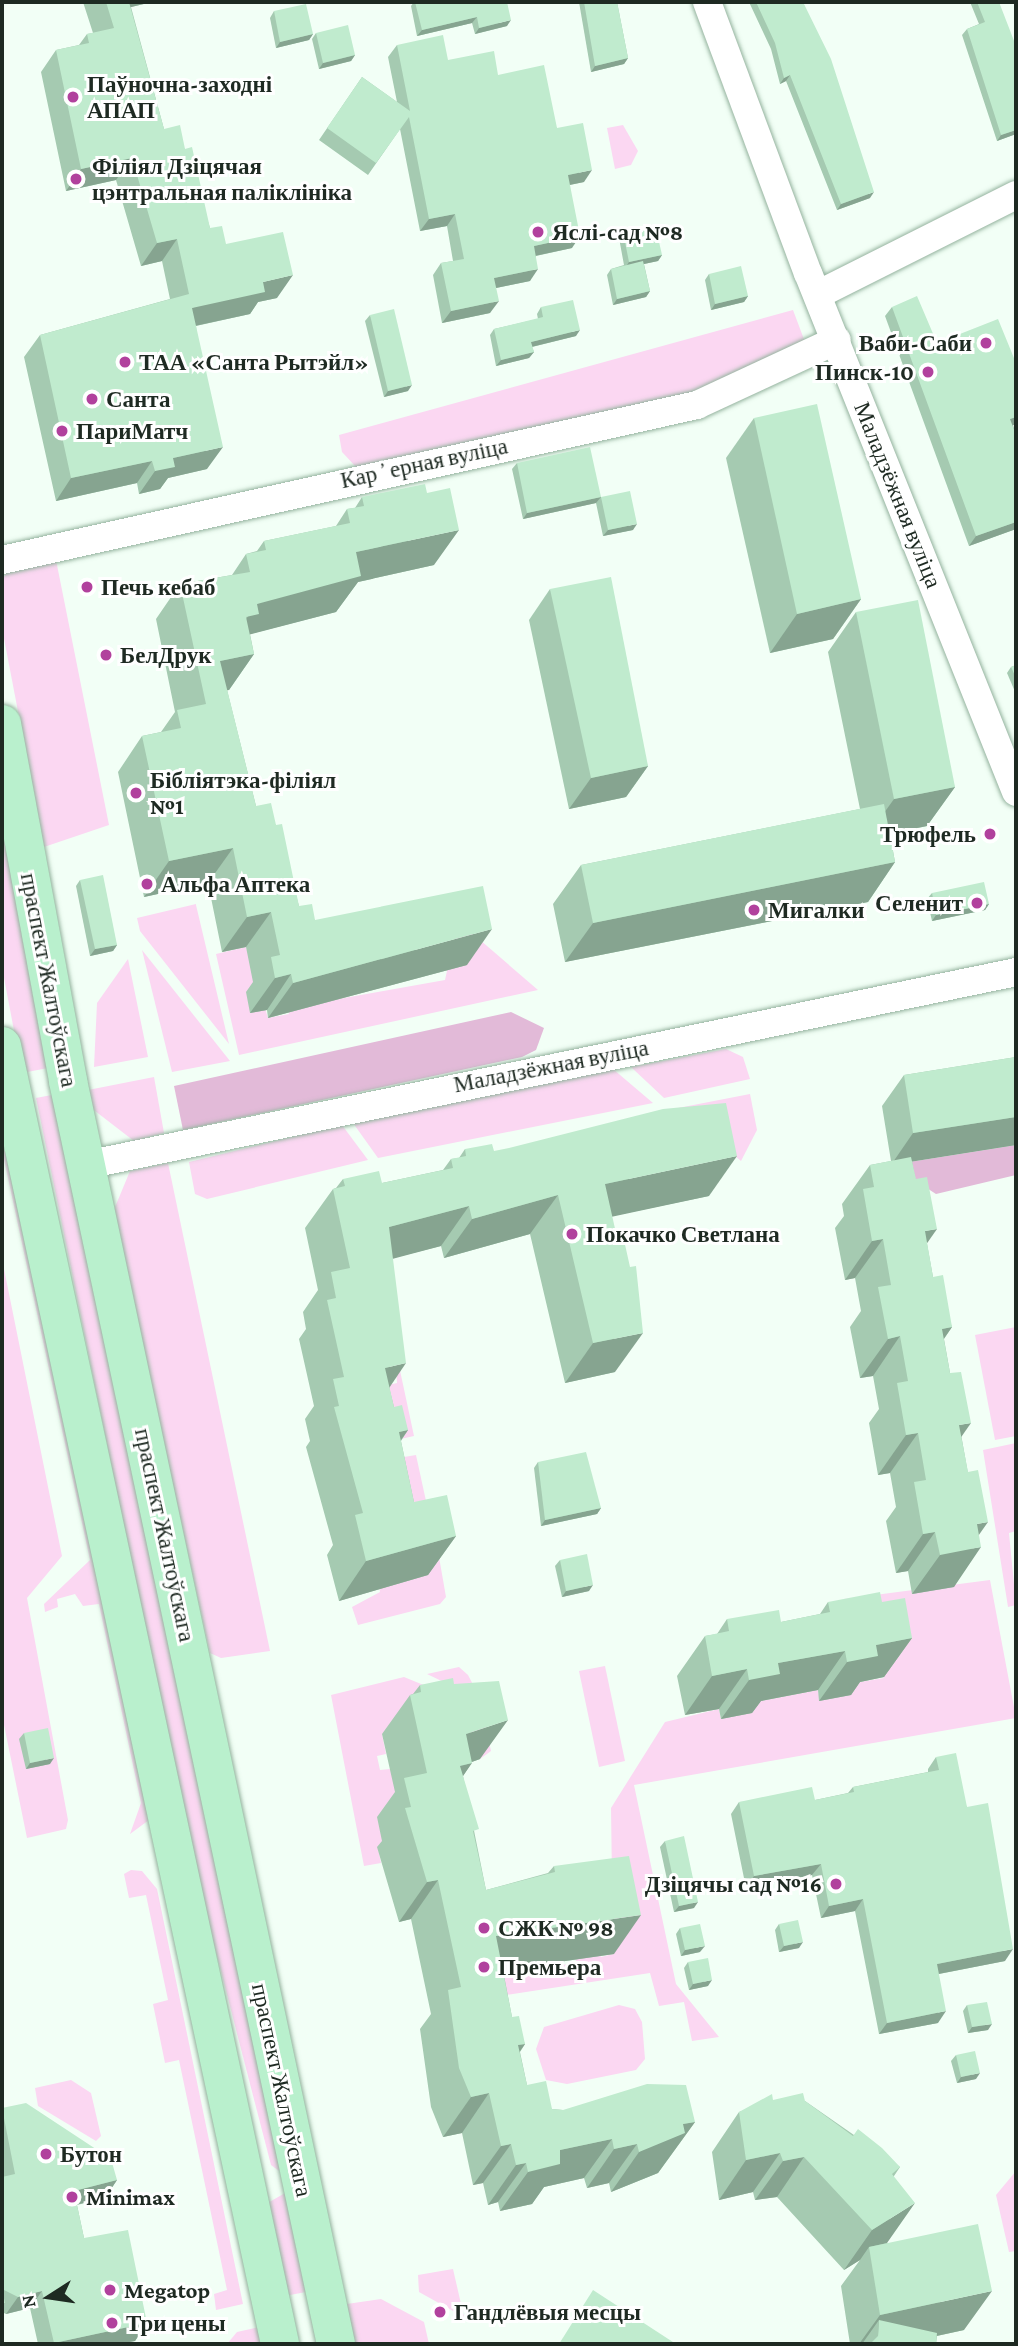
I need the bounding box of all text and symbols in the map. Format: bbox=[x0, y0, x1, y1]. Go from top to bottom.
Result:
place label: Паўночна-заходні АПАП bbox=[87, 70, 272, 124]
marker: Паўночна-заходні АПАП bbox=[65, 89, 81, 105]
place label: Філіял Дзіцячая цэнтральная паліклініка bbox=[92, 152, 352, 206]
marker: Філіял Дзіцячая цэнтральная паліклініка bbox=[66, 169, 86, 189]
place label: Яслі-сад №8 bbox=[552, 218, 683, 246]
marker: Яслі-сад №8 bbox=[530, 224, 546, 240]
place label: Ваби-Саби bbox=[859, 329, 972, 357]
marker: Ваби-Саби bbox=[978, 335, 994, 351]
place label: ТАА «Санта Рытэйл» bbox=[139, 348, 369, 376]
marker: ТАА «Санта Рытэйл» bbox=[117, 354, 133, 370]
place label: Пинск-10 bbox=[815, 358, 914, 386]
marker: Пинск-10 bbox=[920, 364, 936, 380]
place label: Санта bbox=[106, 385, 170, 413]
marker: Санта bbox=[84, 391, 100, 407]
street label: Маладзёжная вуліца bbox=[848, 398, 948, 592]
place label: ПариМатч bbox=[76, 417, 188, 445]
marker: ПариМатч bbox=[54, 423, 70, 439]
street label: Карʼерная вуліца bbox=[338, 432, 510, 494]
place label: Печь кебаб bbox=[101, 573, 215, 601]
marker: Печь кебаб bbox=[79, 579, 95, 595]
place label: БелДрук bbox=[120, 641, 211, 669]
marker: БелДрук bbox=[98, 647, 114, 663]
place label: Бібліятэка-філіял №1 bbox=[150, 766, 336, 820]
marker: Бібліятэка-філіял №1 bbox=[128, 785, 144, 801]
place label: Трюфель bbox=[880, 820, 976, 848]
marker: Трюфель bbox=[982, 826, 998, 842]
place label: Альфа Аптека bbox=[161, 870, 310, 898]
street label: праспект Жалтоўскага bbox=[15, 871, 83, 1089]
marker: Альфа Аптека bbox=[139, 876, 155, 892]
place label: Селенит bbox=[875, 889, 963, 917]
marker: Селенит bbox=[969, 895, 985, 911]
place label: Мигалки bbox=[768, 896, 865, 924]
marker: Мигалки bbox=[746, 902, 762, 918]
street label: Маладзёжная вуліца bbox=[451, 1034, 651, 1098]
place label: Покачко Светлана bbox=[586, 1220, 780, 1248]
marker: Покачко Светлана bbox=[564, 1226, 580, 1242]
street label: праспект Жалтоўскага bbox=[129, 1426, 201, 1644]
place label: Дзіцячы сад №16 bbox=[645, 1870, 822, 1898]
marker: Дзіцячы сад №16 bbox=[828, 1876, 844, 1892]
place label: СЖК № 98 bbox=[498, 1914, 614, 1942]
marker: СЖК № 98 bbox=[476, 1920, 492, 1936]
place label: Премьера bbox=[498, 1953, 601, 1981]
marker: Премьера bbox=[476, 1959, 492, 1975]
street label: праспект Жалтоўскага bbox=[246, 1981, 318, 2199]
place label: Бутон bbox=[60, 2140, 122, 2168]
marker: Бутон bbox=[38, 2146, 54, 2162]
place label: Minimax bbox=[86, 2183, 175, 2211]
marker: Minimax bbox=[64, 2189, 80, 2205]
north arrow bbox=[14, 2262, 84, 2332]
place label: Megatop bbox=[124, 2276, 210, 2304]
marker: Megatop bbox=[102, 2282, 118, 2298]
text: N bbox=[16, 2293, 40, 2310]
place label: Гандлёвыя месцы bbox=[454, 2298, 641, 2326]
marker: Гандлёвыя месцы bbox=[432, 2304, 448, 2320]
place label: Три цены bbox=[126, 2309, 226, 2337]
marker: Три цены bbox=[104, 2315, 120, 2331]

